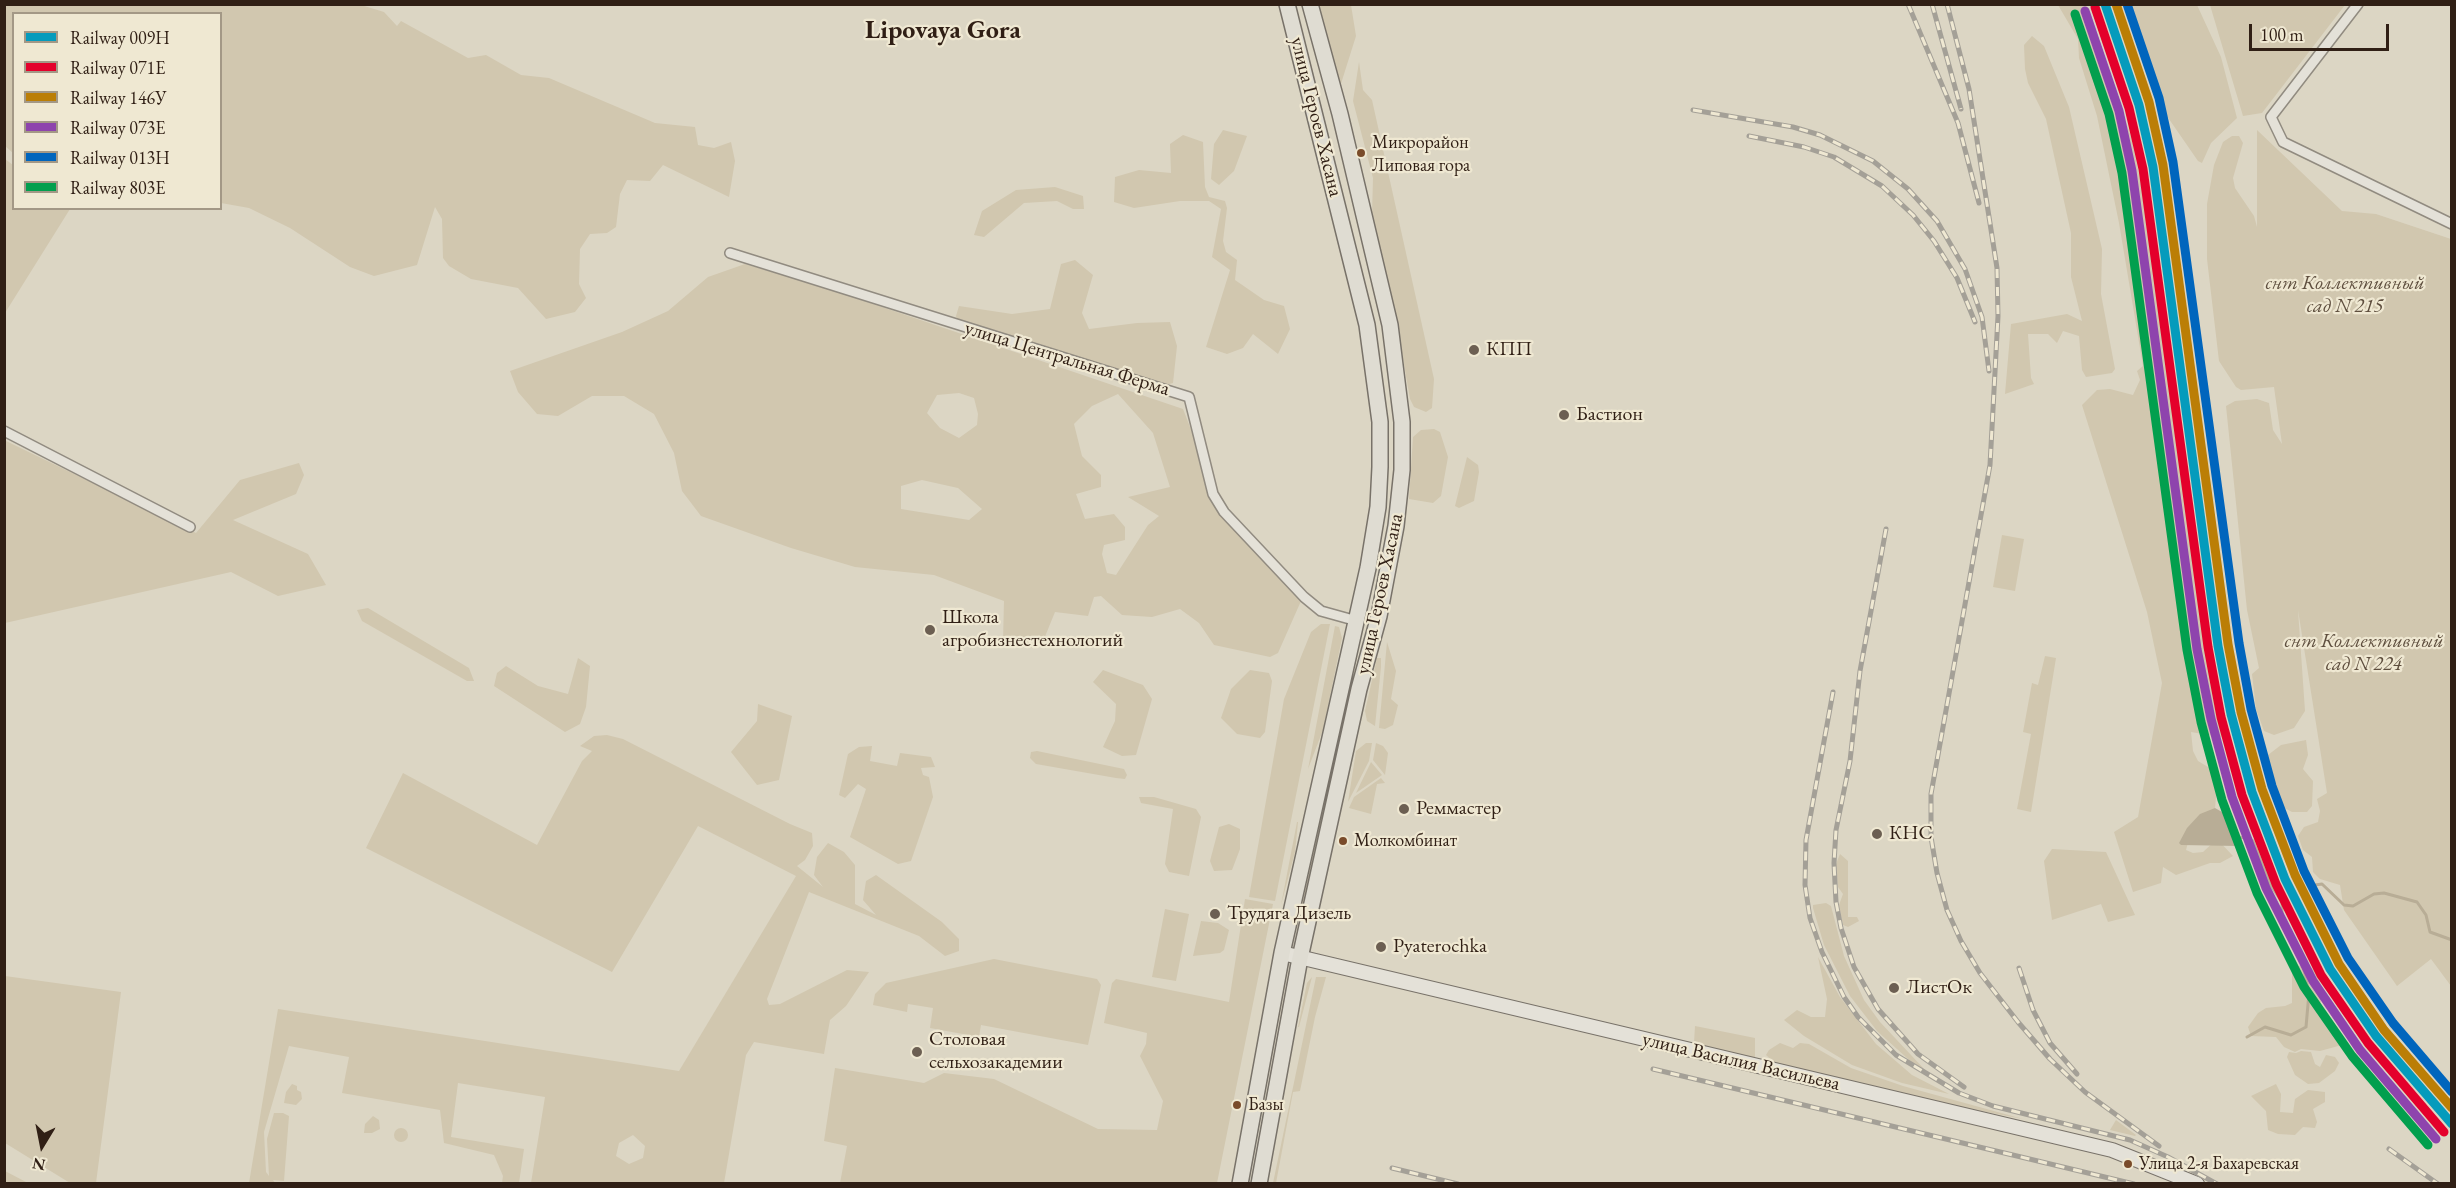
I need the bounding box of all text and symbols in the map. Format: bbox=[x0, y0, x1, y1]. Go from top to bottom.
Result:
legend bbox=[12, 12, 222, 210]
scale bar bbox=[2252, 12, 2392, 50]
district label: Lipovaya Gora bbox=[865, 15, 1021, 47]
text: 100 m bbox=[2260, 23, 2304, 46]
text: Railway 009Н bbox=[70, 26, 170, 49]
street label: улица Героев Хасана bbox=[1285, 35, 1347, 199]
text: Railway 071Е bbox=[70, 56, 165, 79]
text: Railway 146У bbox=[70, 86, 167, 109]
text: Railway 073Е bbox=[70, 116, 165, 139]
place label: Микрорайон Липовая гора bbox=[1372, 132, 1470, 174]
text: Railway 013Н bbox=[70, 146, 170, 169]
marker: Микрорайон Липовая гора bbox=[1355, 147, 1367, 159]
text: Railway 803Е bbox=[70, 176, 165, 199]
park label: снт Коллективный сад N 215 bbox=[2265, 272, 2425, 319]
street label: улица Центральная Ферма bbox=[962, 316, 1172, 402]
place label: КПП bbox=[1486, 338, 1532, 362]
marker: КПП bbox=[1467, 343, 1481, 357]
place label: Бастион bbox=[1576, 403, 1643, 427]
marker: Бастион bbox=[1557, 408, 1571, 422]
street label: улица Героев Хасана bbox=[1351, 511, 1409, 677]
place label: Школа агробизнестехнологий bbox=[942, 606, 1123, 653]
marker: Школа агробизнестехнологий bbox=[923, 623, 937, 637]
park label: снт Коллективный сад N 224 bbox=[2284, 630, 2444, 677]
place label: Реммастер bbox=[1416, 797, 1501, 821]
marker: Реммастер bbox=[1397, 802, 1411, 816]
place label: КНС bbox=[1889, 822, 1933, 846]
marker: КНС bbox=[1870, 827, 1884, 841]
place label: Молкомбинат bbox=[1354, 830, 1457, 852]
marker: Молкомбинат bbox=[1337, 835, 1349, 847]
place label: Трудяга Дизель bbox=[1227, 902, 1351, 926]
marker: Трудяга Дизель bbox=[1208, 907, 1222, 921]
place label: Pyaterochka bbox=[1393, 935, 1487, 959]
marker: Pyaterochka bbox=[1374, 940, 1388, 954]
place label: ЛистОк bbox=[1906, 976, 1972, 1000]
marker: ЛистОк bbox=[1887, 981, 1901, 995]
place label: Столовая сельхозакадемии bbox=[929, 1028, 1063, 1075]
street label: улица Василия Васильева bbox=[1640, 1028, 1842, 1096]
marker: Столовая сельхозакадемии bbox=[910, 1045, 924, 1059]
place label: Базы bbox=[1248, 1094, 1283, 1116]
marker: Базы bbox=[1231, 1099, 1243, 1111]
north arrow bbox=[12, 1116, 72, 1176]
text: N bbox=[31, 1153, 47, 1176]
place label: Улица 2-я Бахаревская bbox=[2139, 1153, 2299, 1175]
marker: Улица 2-я Бахаревская bbox=[2122, 1158, 2134, 1170]

